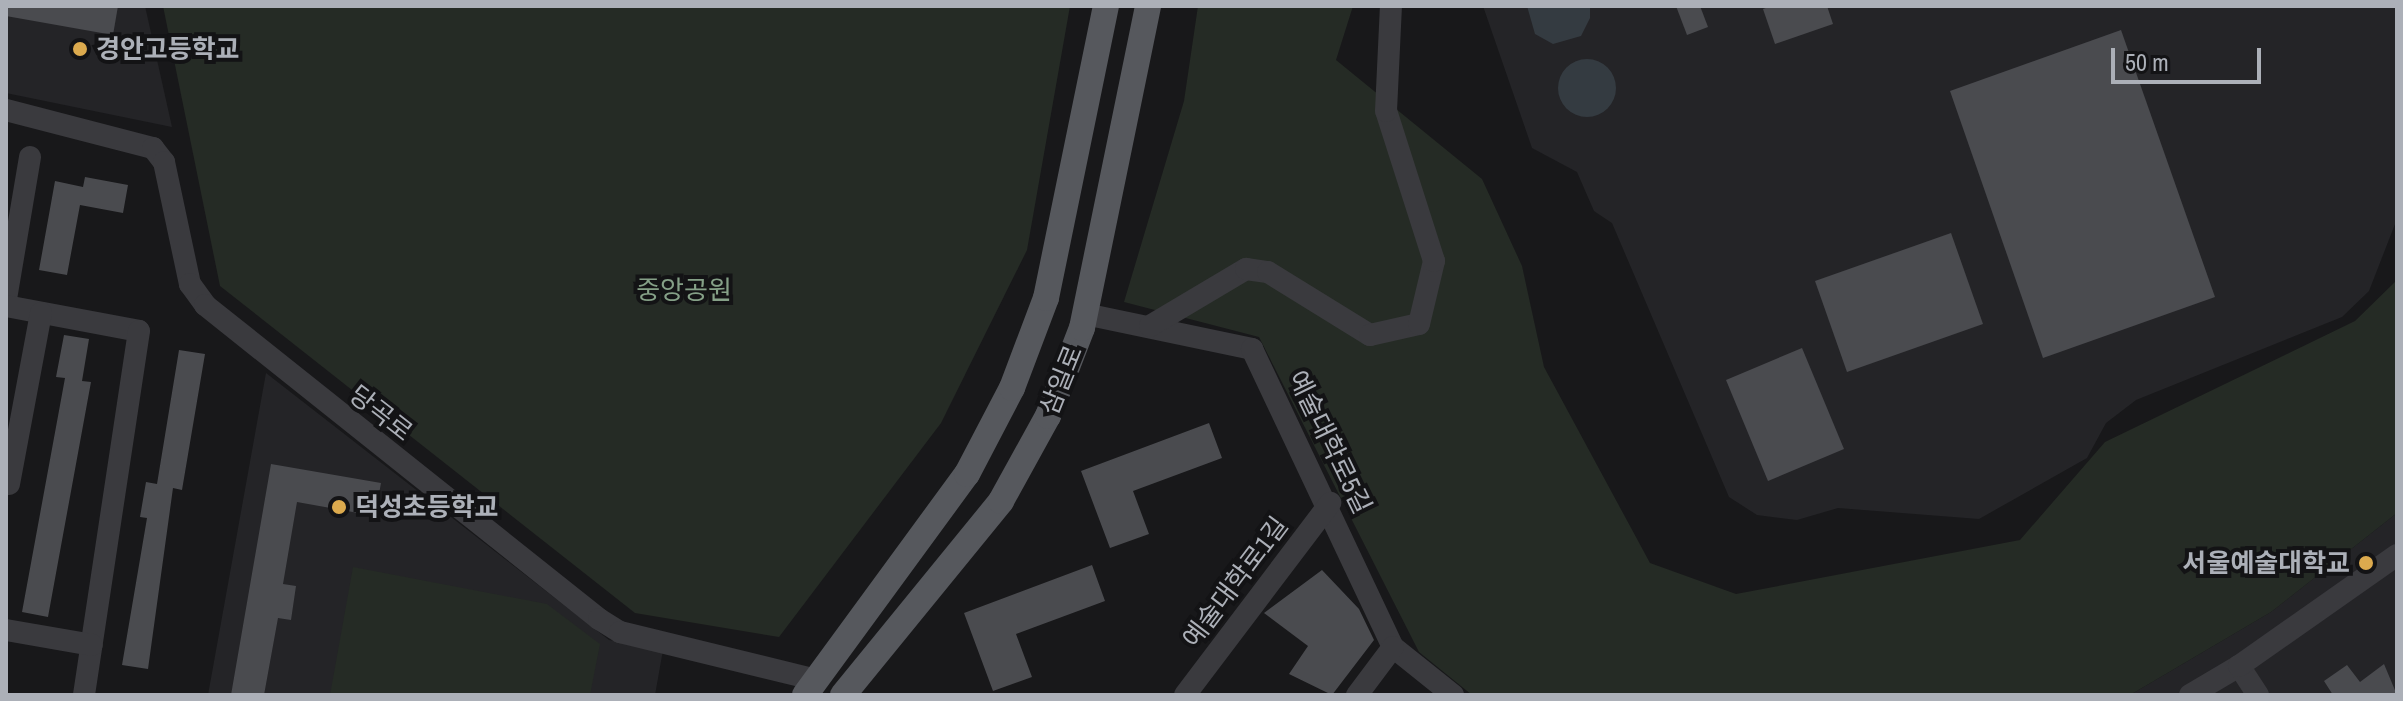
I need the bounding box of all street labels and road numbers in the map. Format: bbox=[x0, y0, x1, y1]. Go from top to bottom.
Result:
street label: 삼일로 bbox=[1033, 341, 1089, 419]
street label: 예술대학로5길 bbox=[1282, 365, 1378, 519]
street label: 당곡로 bbox=[343, 379, 419, 447]
street label: 예술대학로1길 bbox=[1176, 511, 1294, 653]

